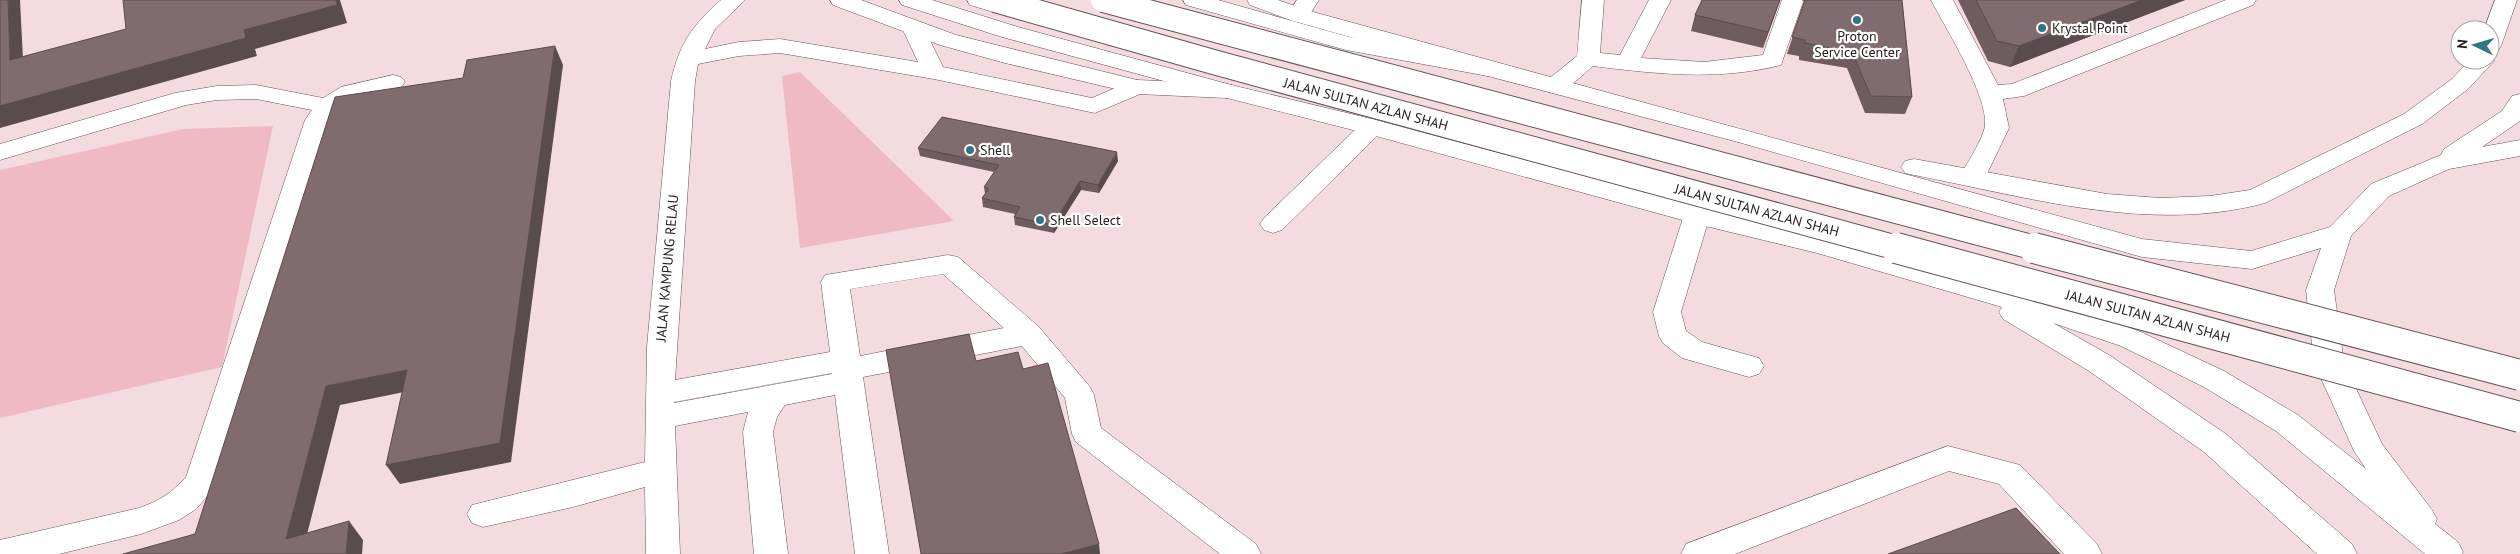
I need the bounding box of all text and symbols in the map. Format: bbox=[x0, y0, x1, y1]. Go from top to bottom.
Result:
marker: Proton Service Center bbox=[1851, 14, 1863, 26]
place label: Krystal Point bbox=[2052, 19, 2128, 37]
north arrow bbox=[2450, 20, 2500, 70]
marker: Krystal Point bbox=[2036, 22, 2048, 34]
place label: Proton Service Center bbox=[1814, 27, 1900, 61]
text: N bbox=[2453, 38, 2471, 49]
street label: JALAN SULTAN AZLAN SHAH bbox=[1281, 73, 1450, 135]
place label: Shell bbox=[980, 141, 1010, 159]
marker: Shell bbox=[964, 144, 976, 156]
street label: JALAN SULTAN AZLAN SHAH bbox=[1672, 179, 1841, 241]
street label: JALAN KAMPUNG RELAU bbox=[652, 194, 682, 343]
place label: Shell Select bbox=[1050, 211, 1121, 229]
marker: Shell Select bbox=[1034, 214, 1046, 226]
street label: JALAN SULTAN AZLAN SHAH bbox=[2063, 285, 2232, 347]

